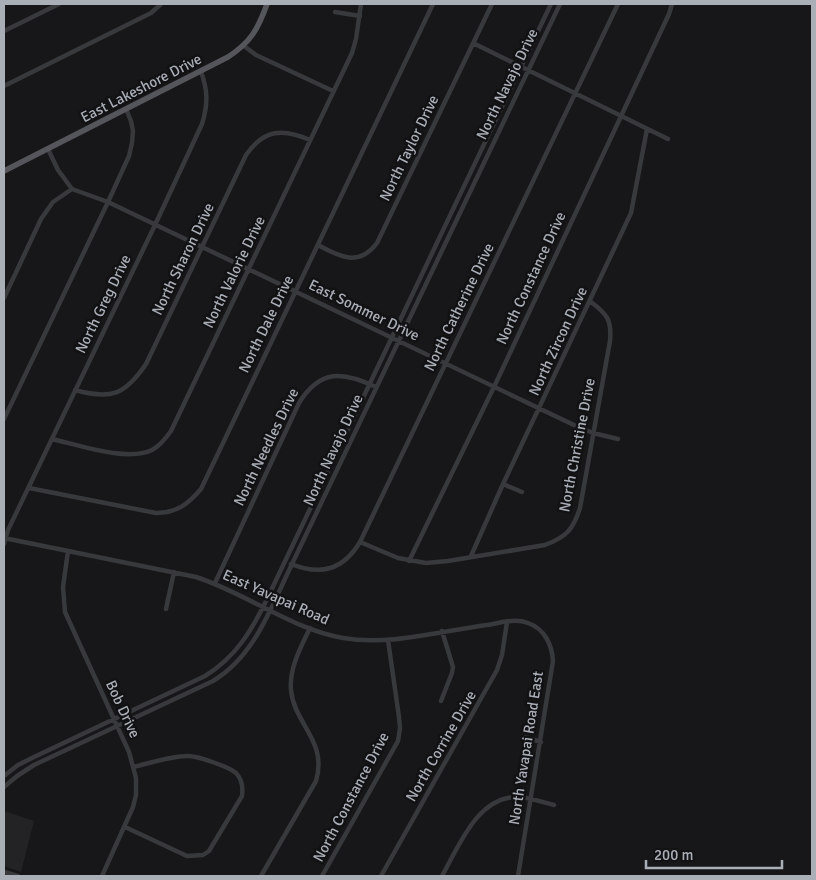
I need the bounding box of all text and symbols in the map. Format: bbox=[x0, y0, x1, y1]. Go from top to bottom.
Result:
street label: North Navajo Drive bbox=[472, 26, 542, 142]
street label: East Lakeshore Drive bbox=[78, 50, 204, 126]
street label: North Taylor Drive bbox=[376, 92, 442, 204]
street label: North Sharon Drive bbox=[148, 200, 218, 318]
street label: North Constance Drive bbox=[492, 209, 570, 347]
street label: North Valorie Drive bbox=[199, 213, 269, 331]
street label: North Catherine Drive bbox=[420, 240, 498, 374]
street label: North Greg Drive bbox=[71, 252, 135, 356]
street label: North Dale Drive bbox=[235, 272, 297, 376]
street label: East Sommer Drive bbox=[306, 275, 422, 345]
street label: North Zircon Drive bbox=[525, 284, 591, 398]
street label: North Christine Drive bbox=[555, 376, 599, 514]
street label: North Needles Drive bbox=[230, 385, 302, 509]
street label: North Navajo Drive bbox=[299, 391, 367, 509]
street label: East Yavapai Road bbox=[220, 565, 332, 629]
street label: North Yavapai Road East bbox=[505, 670, 547, 826]
street label: Bob Drive bbox=[102, 677, 144, 741]
street label: North Corrine Drive bbox=[402, 687, 480, 805]
street label: North Constance Drive bbox=[309, 729, 393, 865]
scale bar bbox=[646, 838, 782, 870]
text: 200 m bbox=[654, 846, 694, 864]

